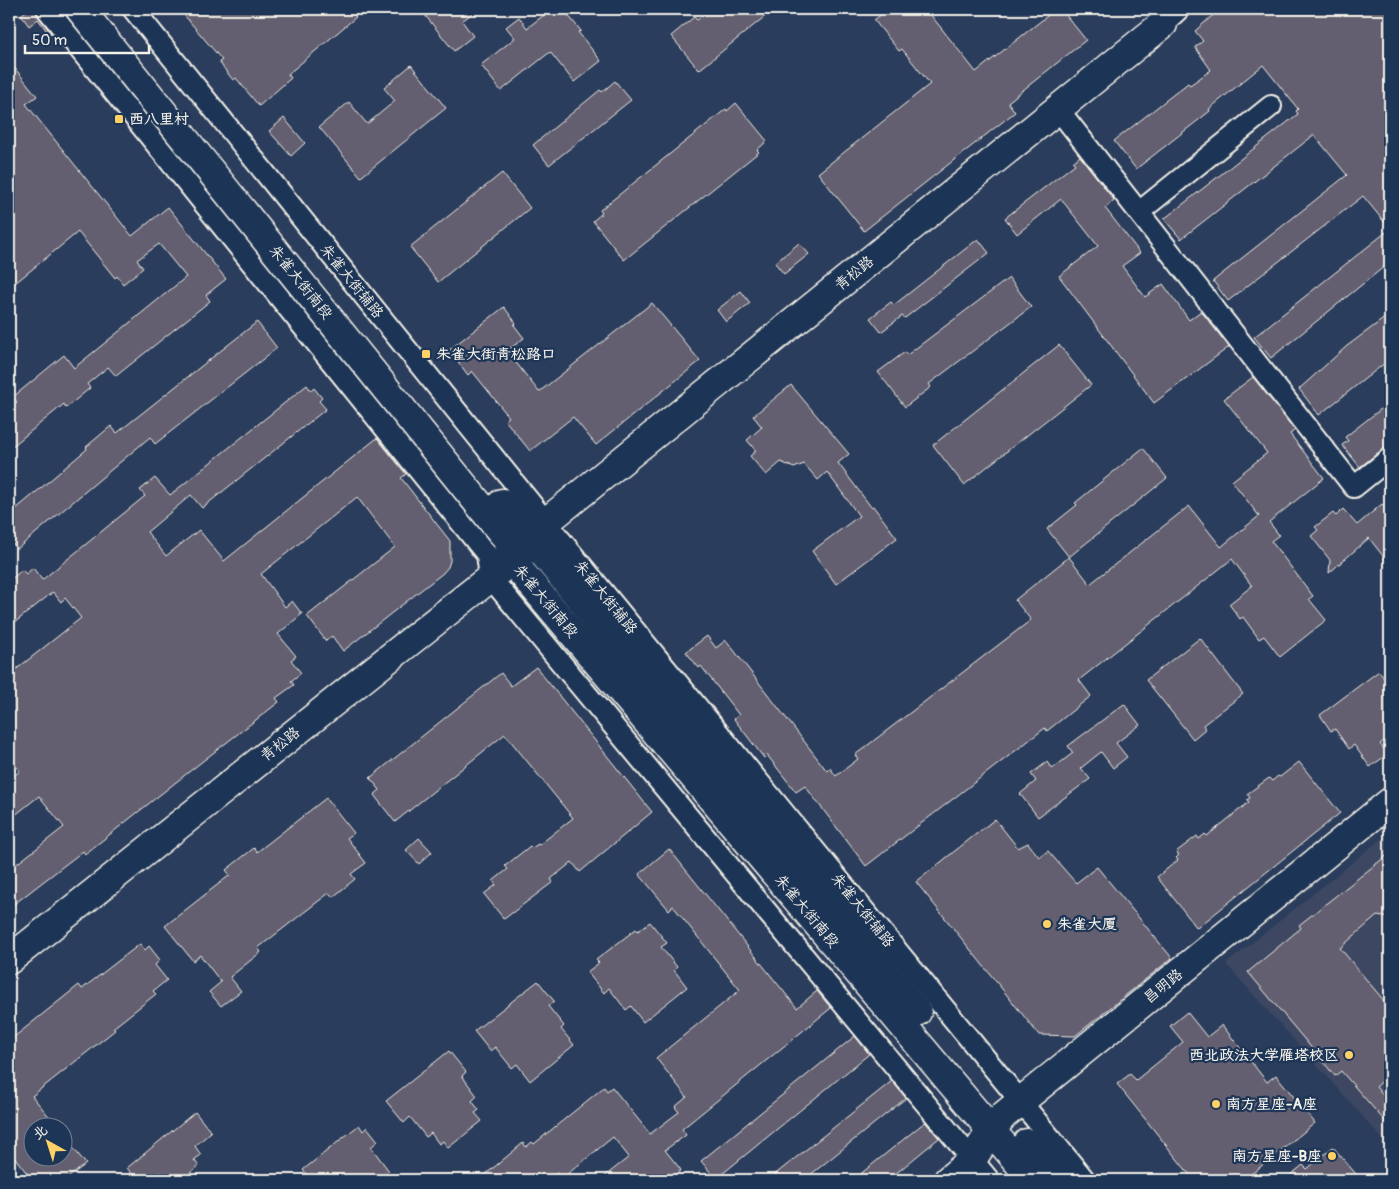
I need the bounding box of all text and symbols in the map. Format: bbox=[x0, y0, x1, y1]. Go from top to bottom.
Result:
scale bar bbox=[25, 22, 149, 54]
text: 50 m bbox=[32, 31, 67, 50]
place label: 西八里村 bbox=[129, 110, 189, 129]
marker: 西八里村 bbox=[113, 113, 125, 125]
street label: 朱雀大街辅路 bbox=[316, 240, 387, 322]
street label: 朱雀大街南段 bbox=[265, 241, 336, 323]
street label: 青松路 bbox=[831, 252, 878, 295]
place label: 朱雀大街青松路口 bbox=[436, 345, 556, 364]
marker: 朱雀大街青松路口 bbox=[420, 348, 432, 360]
street label: 朱雀大街辅路 bbox=[570, 556, 641, 638]
street label: 朱雀大街南段 bbox=[509, 561, 582, 642]
street label: 青松路 bbox=[257, 723, 304, 766]
street label: 朱雀大街辅路 bbox=[827, 869, 898, 951]
street label: 朱雀大街南段 bbox=[770, 871, 843, 952]
place label: 朱雀大厦 bbox=[1057, 915, 1117, 934]
marker: 朱雀大厦 bbox=[1041, 918, 1053, 930]
street label: 昌明路 bbox=[1140, 965, 1187, 1008]
place label: 西北政法大学雁塔校区 bbox=[1189, 1046, 1339, 1065]
marker: 西北政法大学雁塔校区 bbox=[1343, 1049, 1355, 1061]
place label: 南方星座-A座 bbox=[1226, 1095, 1317, 1114]
marker: 南方星座-A座 bbox=[1210, 1098, 1222, 1110]
north arrow bbox=[22, 1116, 72, 1166]
text: 北 bbox=[29, 1121, 51, 1143]
place label: 南方星座-B座 bbox=[1232, 1147, 1322, 1166]
marker: 南方星座-B座 bbox=[1326, 1150, 1338, 1162]

